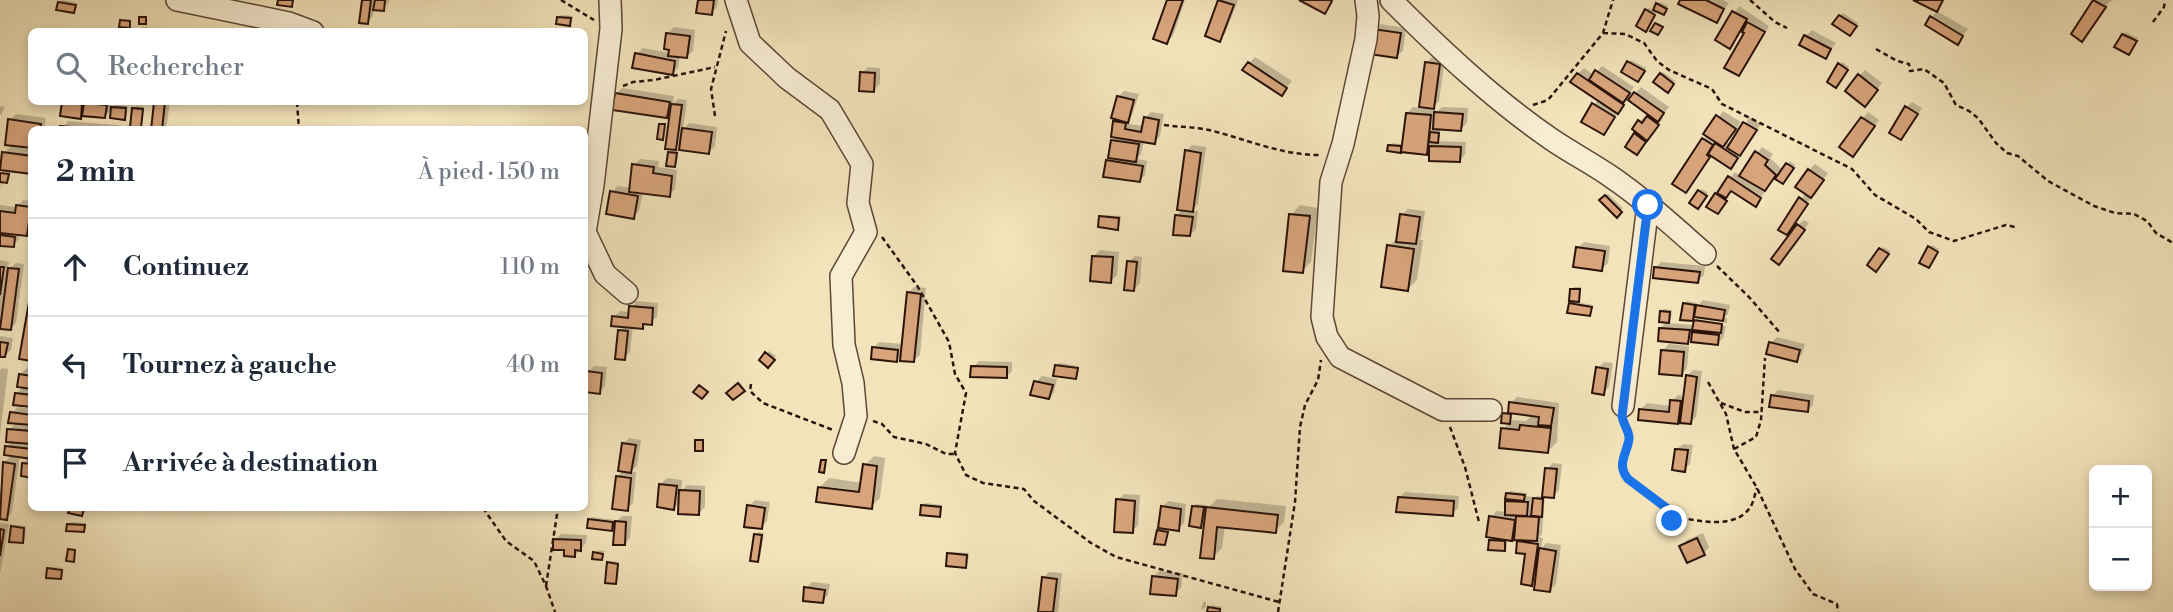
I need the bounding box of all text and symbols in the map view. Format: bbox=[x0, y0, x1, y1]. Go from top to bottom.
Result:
search box bbox=[28, 28, 588, 105]
icon: search bbox=[52, 48, 90, 86]
text: Rechercher bbox=[108, 51, 244, 83]
text: 2 min bbox=[56, 153, 135, 191]
text: À pied · 150 m bbox=[418, 158, 560, 186]
route start bbox=[1632, 189, 1663, 220]
icon: ahead bbox=[56, 248, 94, 286]
text: Continuez bbox=[123, 251, 249, 283]
text: 110 m bbox=[500, 253, 560, 281]
icon: left bbox=[56, 346, 94, 384]
text: Tournez à gauche bbox=[123, 349, 337, 381]
text: 40 m bbox=[506, 351, 560, 379]
icon: arrive bbox=[56, 444, 94, 482]
text: Arrivée à destination bbox=[123, 447, 378, 479]
map controls bbox=[2089, 465, 2152, 591]
button: + bbox=[2089, 465, 2152, 528]
route end bbox=[1656, 505, 1687, 536]
button: − bbox=[2089, 528, 2152, 591]

